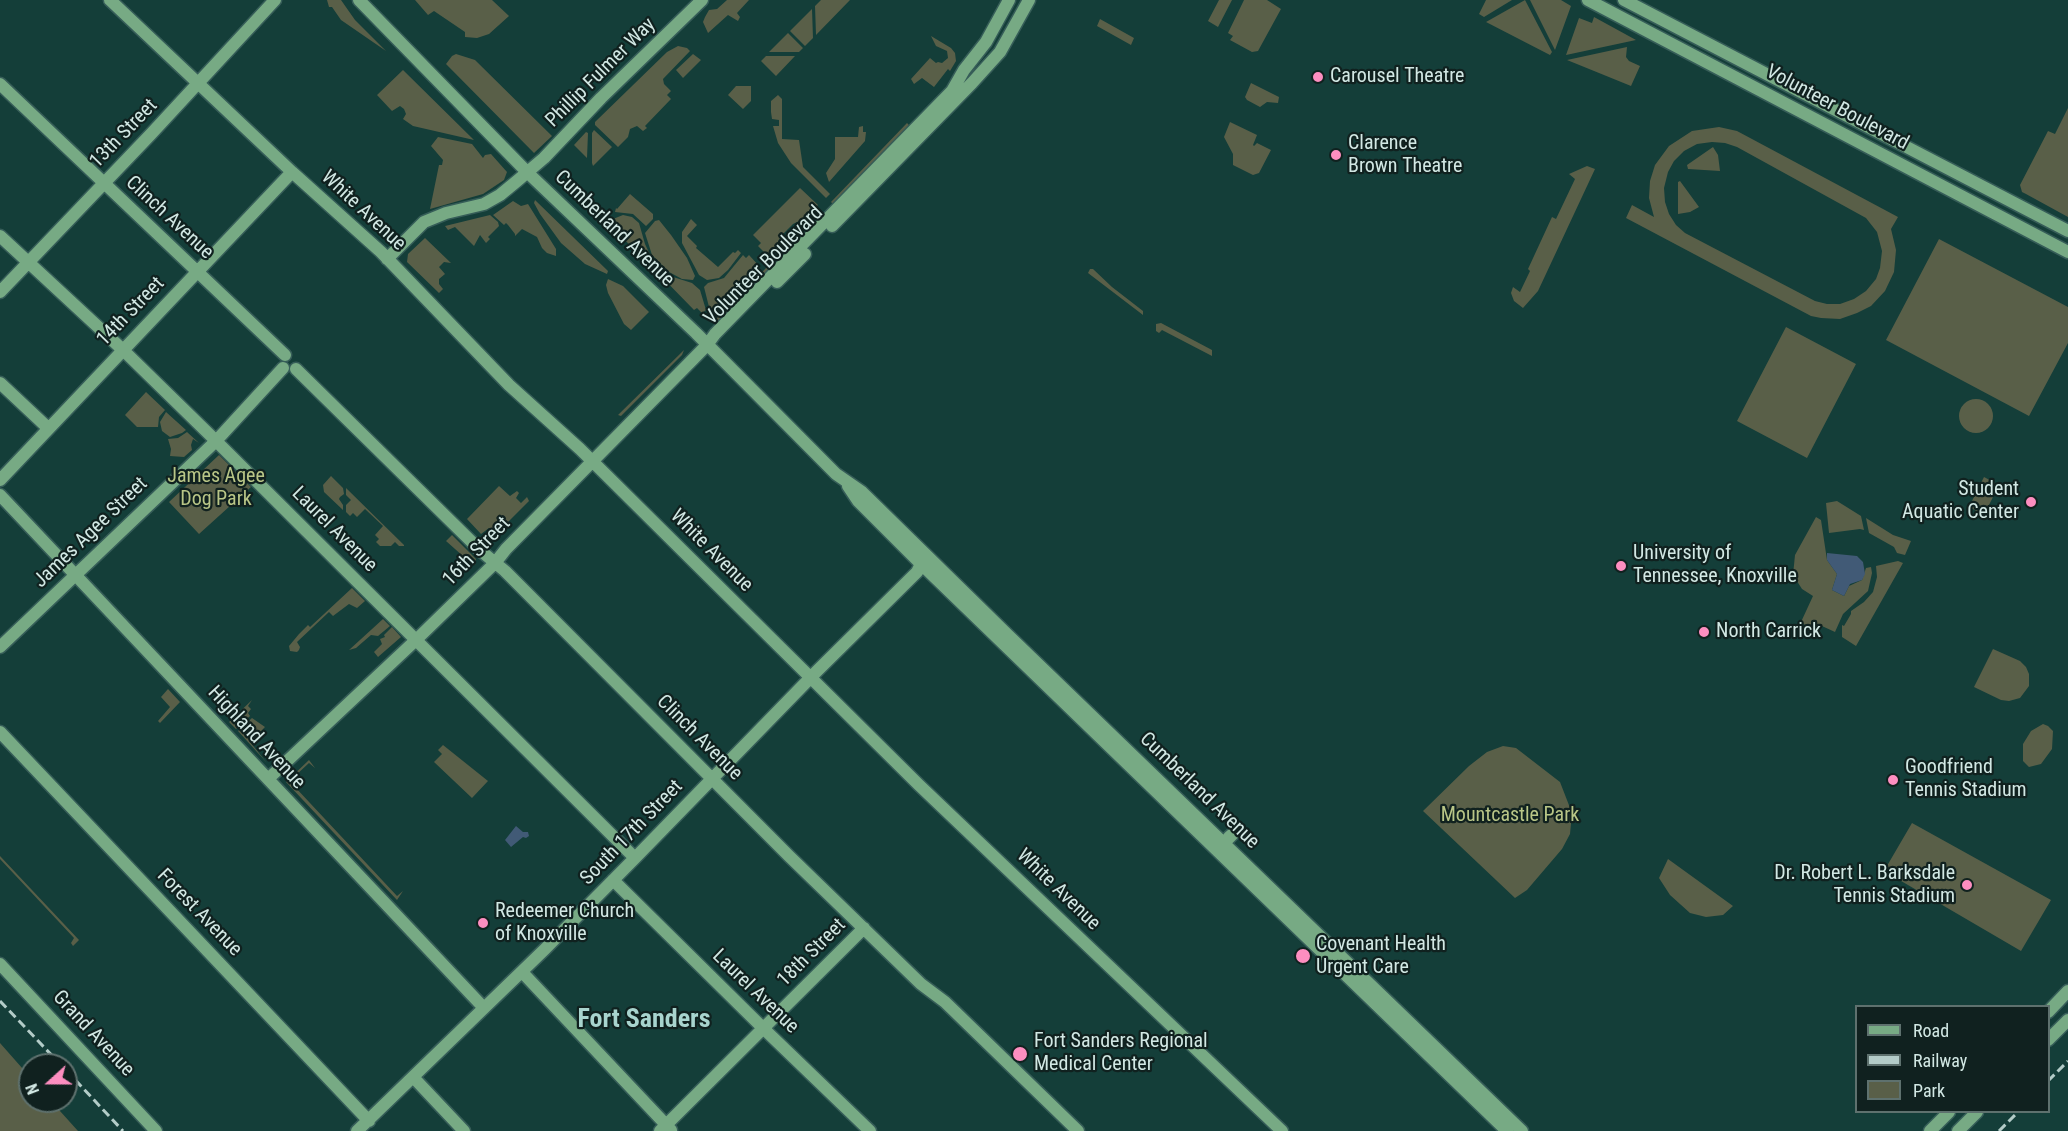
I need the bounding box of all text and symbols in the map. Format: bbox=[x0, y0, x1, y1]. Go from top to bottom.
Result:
street label: Phillip Fulmer Way bbox=[541, 13, 661, 133]
street label: Volunteer Boulevard bbox=[1761, 60, 1913, 156]
place label: Carousel Theatre bbox=[1330, 65, 1464, 89]
marker: Carousel Theatre bbox=[1311, 70, 1325, 84]
street label: 13th Street bbox=[85, 94, 163, 174]
place label: Clarence Brown Theatre bbox=[1348, 132, 1462, 179]
marker: Clarence Brown Theatre bbox=[1329, 148, 1343, 162]
street label: White Avenue bbox=[316, 166, 410, 256]
street label: Cumberland Avenue bbox=[549, 166, 679, 292]
street label: Clinch Avenue bbox=[120, 171, 218, 265]
street label: Volunteer Boulevard bbox=[700, 202, 828, 330]
street label: 14th Street bbox=[92, 272, 170, 352]
park label: James Agee Dog Park bbox=[167, 465, 265, 512]
street label: James Agee Street bbox=[29, 473, 153, 593]
place label: Student Aquatic Center bbox=[1902, 478, 2019, 525]
street label: Laurel Avenue bbox=[286, 482, 382, 578]
marker: Student Aquatic Center bbox=[2024, 495, 2038, 509]
street label: White Avenue bbox=[665, 505, 757, 597]
street label: 16th Street bbox=[438, 512, 516, 592]
place label: University of Tennessee, Knoxville bbox=[1633, 542, 1797, 589]
marker: University of Tennessee, Knoxville bbox=[1614, 559, 1628, 573]
place label: North Carrick bbox=[1716, 620, 1821, 644]
marker: North Carrick bbox=[1697, 625, 1711, 639]
street label: Highland Avenue bbox=[202, 681, 310, 795]
street label: Clinch Avenue bbox=[651, 690, 747, 786]
street label: Cumberland Avenue bbox=[1134, 728, 1264, 854]
place label: Goodfriend Tennis Stadium bbox=[1905, 756, 2027, 803]
marker: Goodfriend Tennis Stadium bbox=[1886, 773, 1900, 787]
street label: South 17th Street bbox=[576, 775, 688, 891]
park label: Mountcastle Park bbox=[1441, 804, 1579, 828]
street label: White Avenue bbox=[1011, 844, 1105, 936]
place label: Dr. Robert L. Barksdale Tennis Stadium bbox=[1774, 862, 1955, 909]
street label: Forest Avenue bbox=[151, 864, 247, 962]
marker: Dr. Robert L. Barksdale Tennis Stadium bbox=[1960, 878, 1974, 892]
place label: Redeemer Church of Knoxville bbox=[495, 900, 634, 947]
street label: 18th Street bbox=[773, 914, 851, 992]
marker: Redeemer Church of Knoxville bbox=[476, 916, 490, 930]
place label: Covenant Health Urgent Care bbox=[1316, 933, 1446, 980]
street label: Laurel Avenue bbox=[707, 945, 803, 1039]
marker: Covenant Health Urgent Care bbox=[1294, 947, 1312, 965]
street label: Grand Avenue bbox=[47, 986, 139, 1082]
district label: Fort Sanders bbox=[577, 1004, 711, 1036]
legend bbox=[1855, 1005, 2050, 1113]
text: Road bbox=[1913, 1020, 1949, 1041]
place label: Fort Sanders Regional Medical Center bbox=[1034, 1030, 1208, 1077]
marker: Fort Sanders Regional Medical Center bbox=[1011, 1045, 1029, 1063]
text: Railway bbox=[1913, 1050, 1967, 1071]
north arrow bbox=[18, 1053, 78, 1113]
text: Park bbox=[1913, 1080, 1945, 1101]
text: N bbox=[22, 1081, 43, 1097]

